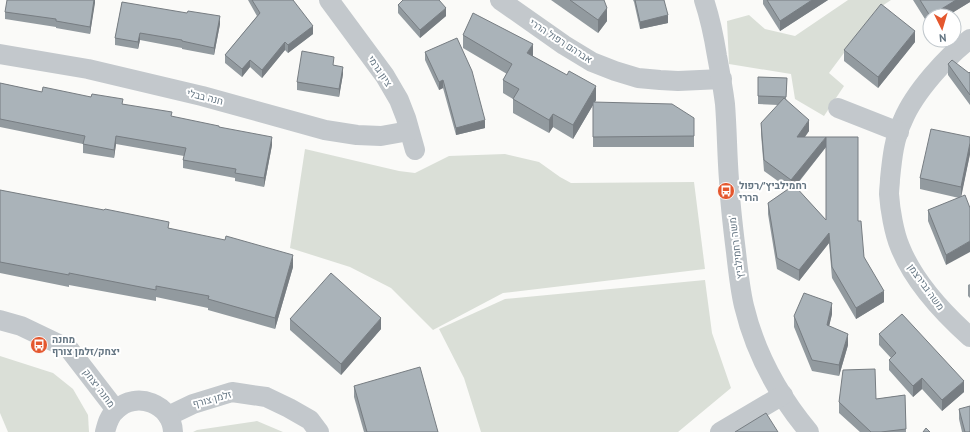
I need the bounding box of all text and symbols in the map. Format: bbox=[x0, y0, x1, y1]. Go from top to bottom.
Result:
north arrow bbox=[922, 8, 962, 48]
street label: אברהם רפול הררי bbox=[527, 16, 595, 66]
text: N bbox=[939, 31, 947, 45]
street label: ציון גרמי bbox=[365, 53, 396, 90]
street label: חנה בבלי bbox=[186, 86, 224, 108]
place label: רחמילביץ׳/רפול הררי bbox=[739, 179, 807, 204]
bus stop icon: רחמילביץ׳/רפול הררי bbox=[716, 181, 736, 201]
street label: משה רחמילביץ' bbox=[726, 214, 746, 280]
street label: משה גבירצמן bbox=[905, 261, 947, 313]
place label: מחנה יצחק/זלמן צורף bbox=[52, 333, 120, 358]
bus stop icon: מחנה יצחק/זלמן צורף bbox=[29, 335, 49, 355]
street label: מחנה יצחק bbox=[80, 366, 118, 410]
street label: זלמן צורף bbox=[191, 387, 233, 410]

